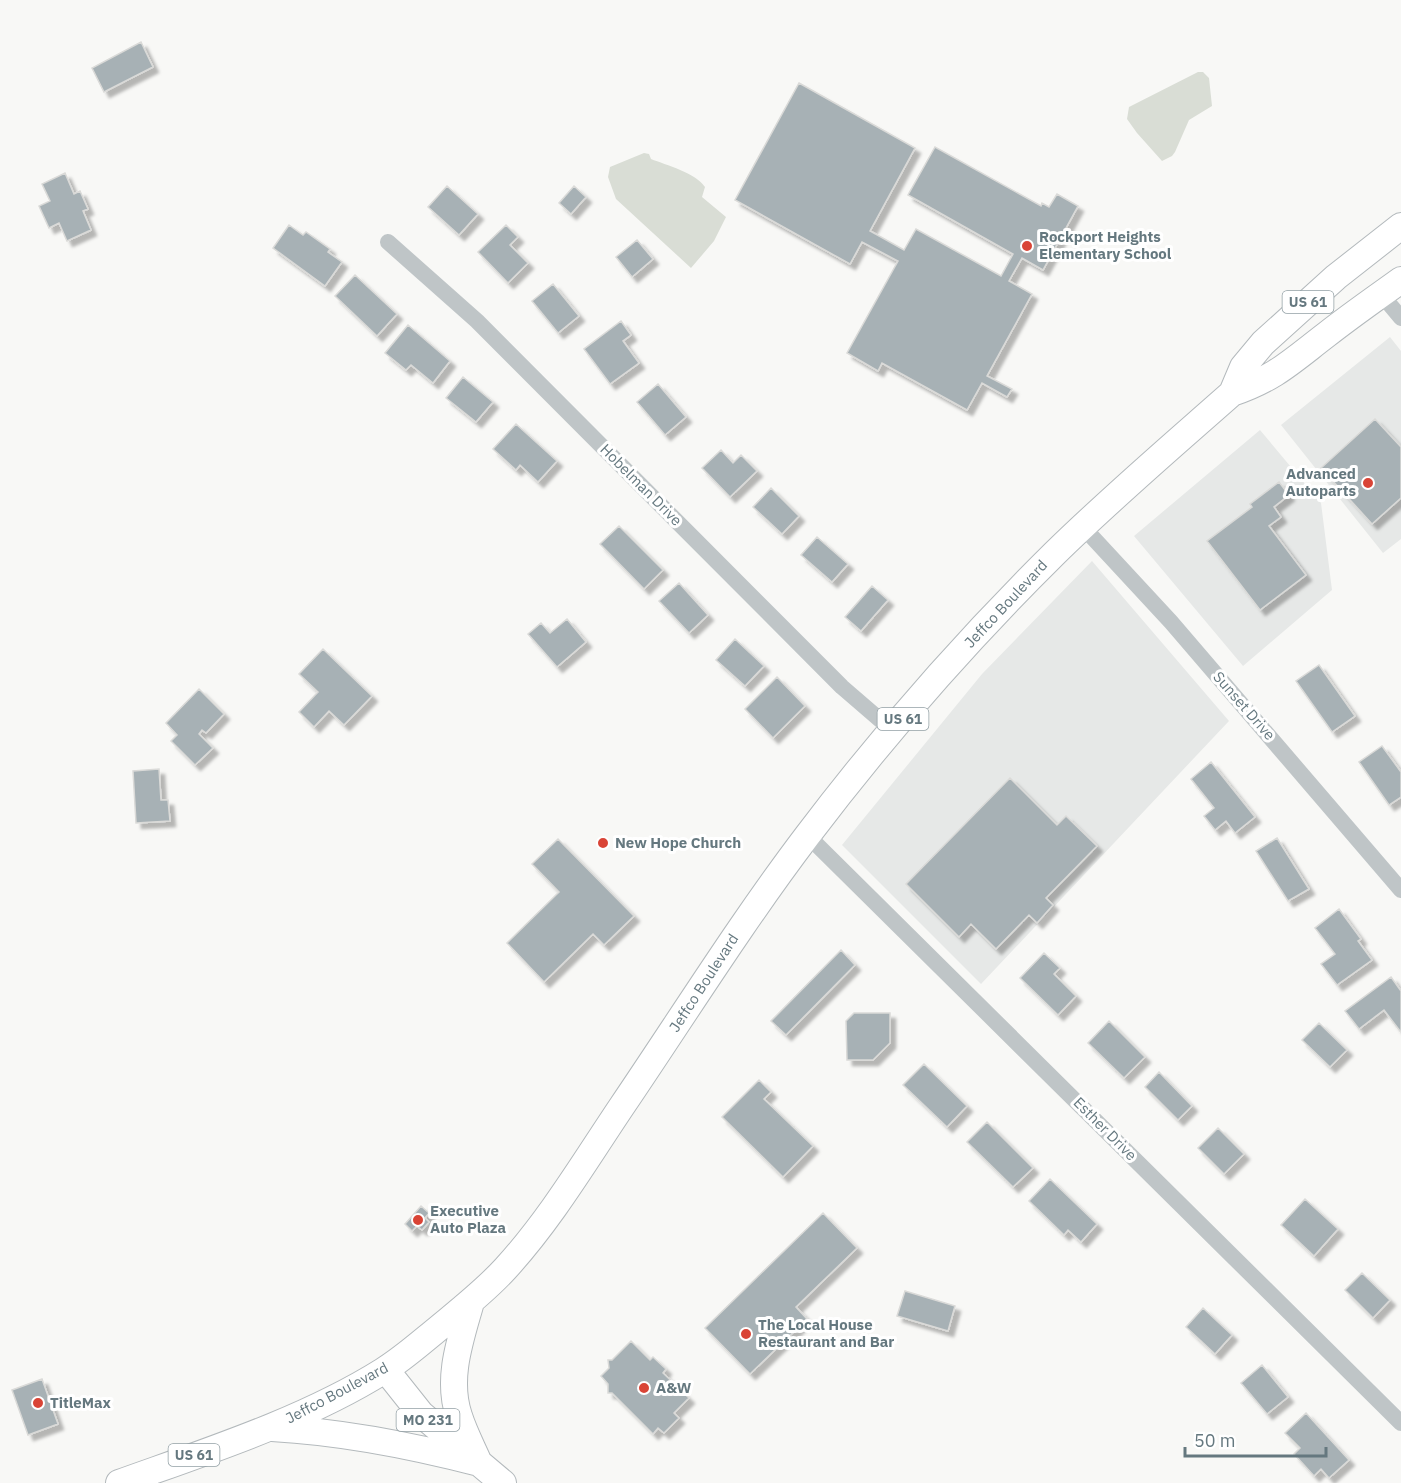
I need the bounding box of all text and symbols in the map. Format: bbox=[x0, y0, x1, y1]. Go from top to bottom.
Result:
place label: Rockport Heights Elementary School bbox=[1039, 227, 1172, 263]
marker: Rockport Heights Elementary School bbox=[1020, 239, 1034, 253]
road number: US 61 bbox=[1282, 291, 1334, 313]
street label: Hobelman Drive bbox=[596, 440, 686, 530]
place label: Advanced Autoparts bbox=[1286, 464, 1356, 500]
marker: Advanced Autoparts bbox=[1361, 476, 1375, 490]
street label: Jeffco Boulevard bbox=[960, 556, 1051, 652]
street label: Sunset Drive bbox=[1209, 667, 1279, 744]
road number: US 61 bbox=[878, 708, 928, 730]
place label: New Hope Church bbox=[615, 833, 741, 852]
marker: New Hope Church bbox=[596, 836, 610, 850]
street label: Jeffco Boulevard bbox=[665, 930, 742, 1035]
street label: Esther Drive bbox=[1070, 1093, 1141, 1164]
place label: Executive Auto Plaza bbox=[430, 1201, 507, 1237]
marker: Executive Auto Plaza bbox=[411, 1213, 425, 1227]
place label: The Local House Restaurant and Bar bbox=[758, 1315, 894, 1351]
marker: The Local House Restaurant and Bar bbox=[739, 1327, 753, 1341]
street label: Jeffco Boulevard bbox=[282, 1358, 391, 1428]
place label: A&W bbox=[656, 1378, 692, 1397]
marker: A&W bbox=[637, 1381, 651, 1395]
place label: TitleMax bbox=[50, 1393, 112, 1412]
marker: TitleMax bbox=[31, 1396, 45, 1410]
road number: MO 231 bbox=[396, 1409, 460, 1431]
scale bar bbox=[1185, 1420, 1326, 1458]
text: 50 m bbox=[1194, 1429, 1236, 1452]
road number: US 61 bbox=[168, 1444, 220, 1466]

